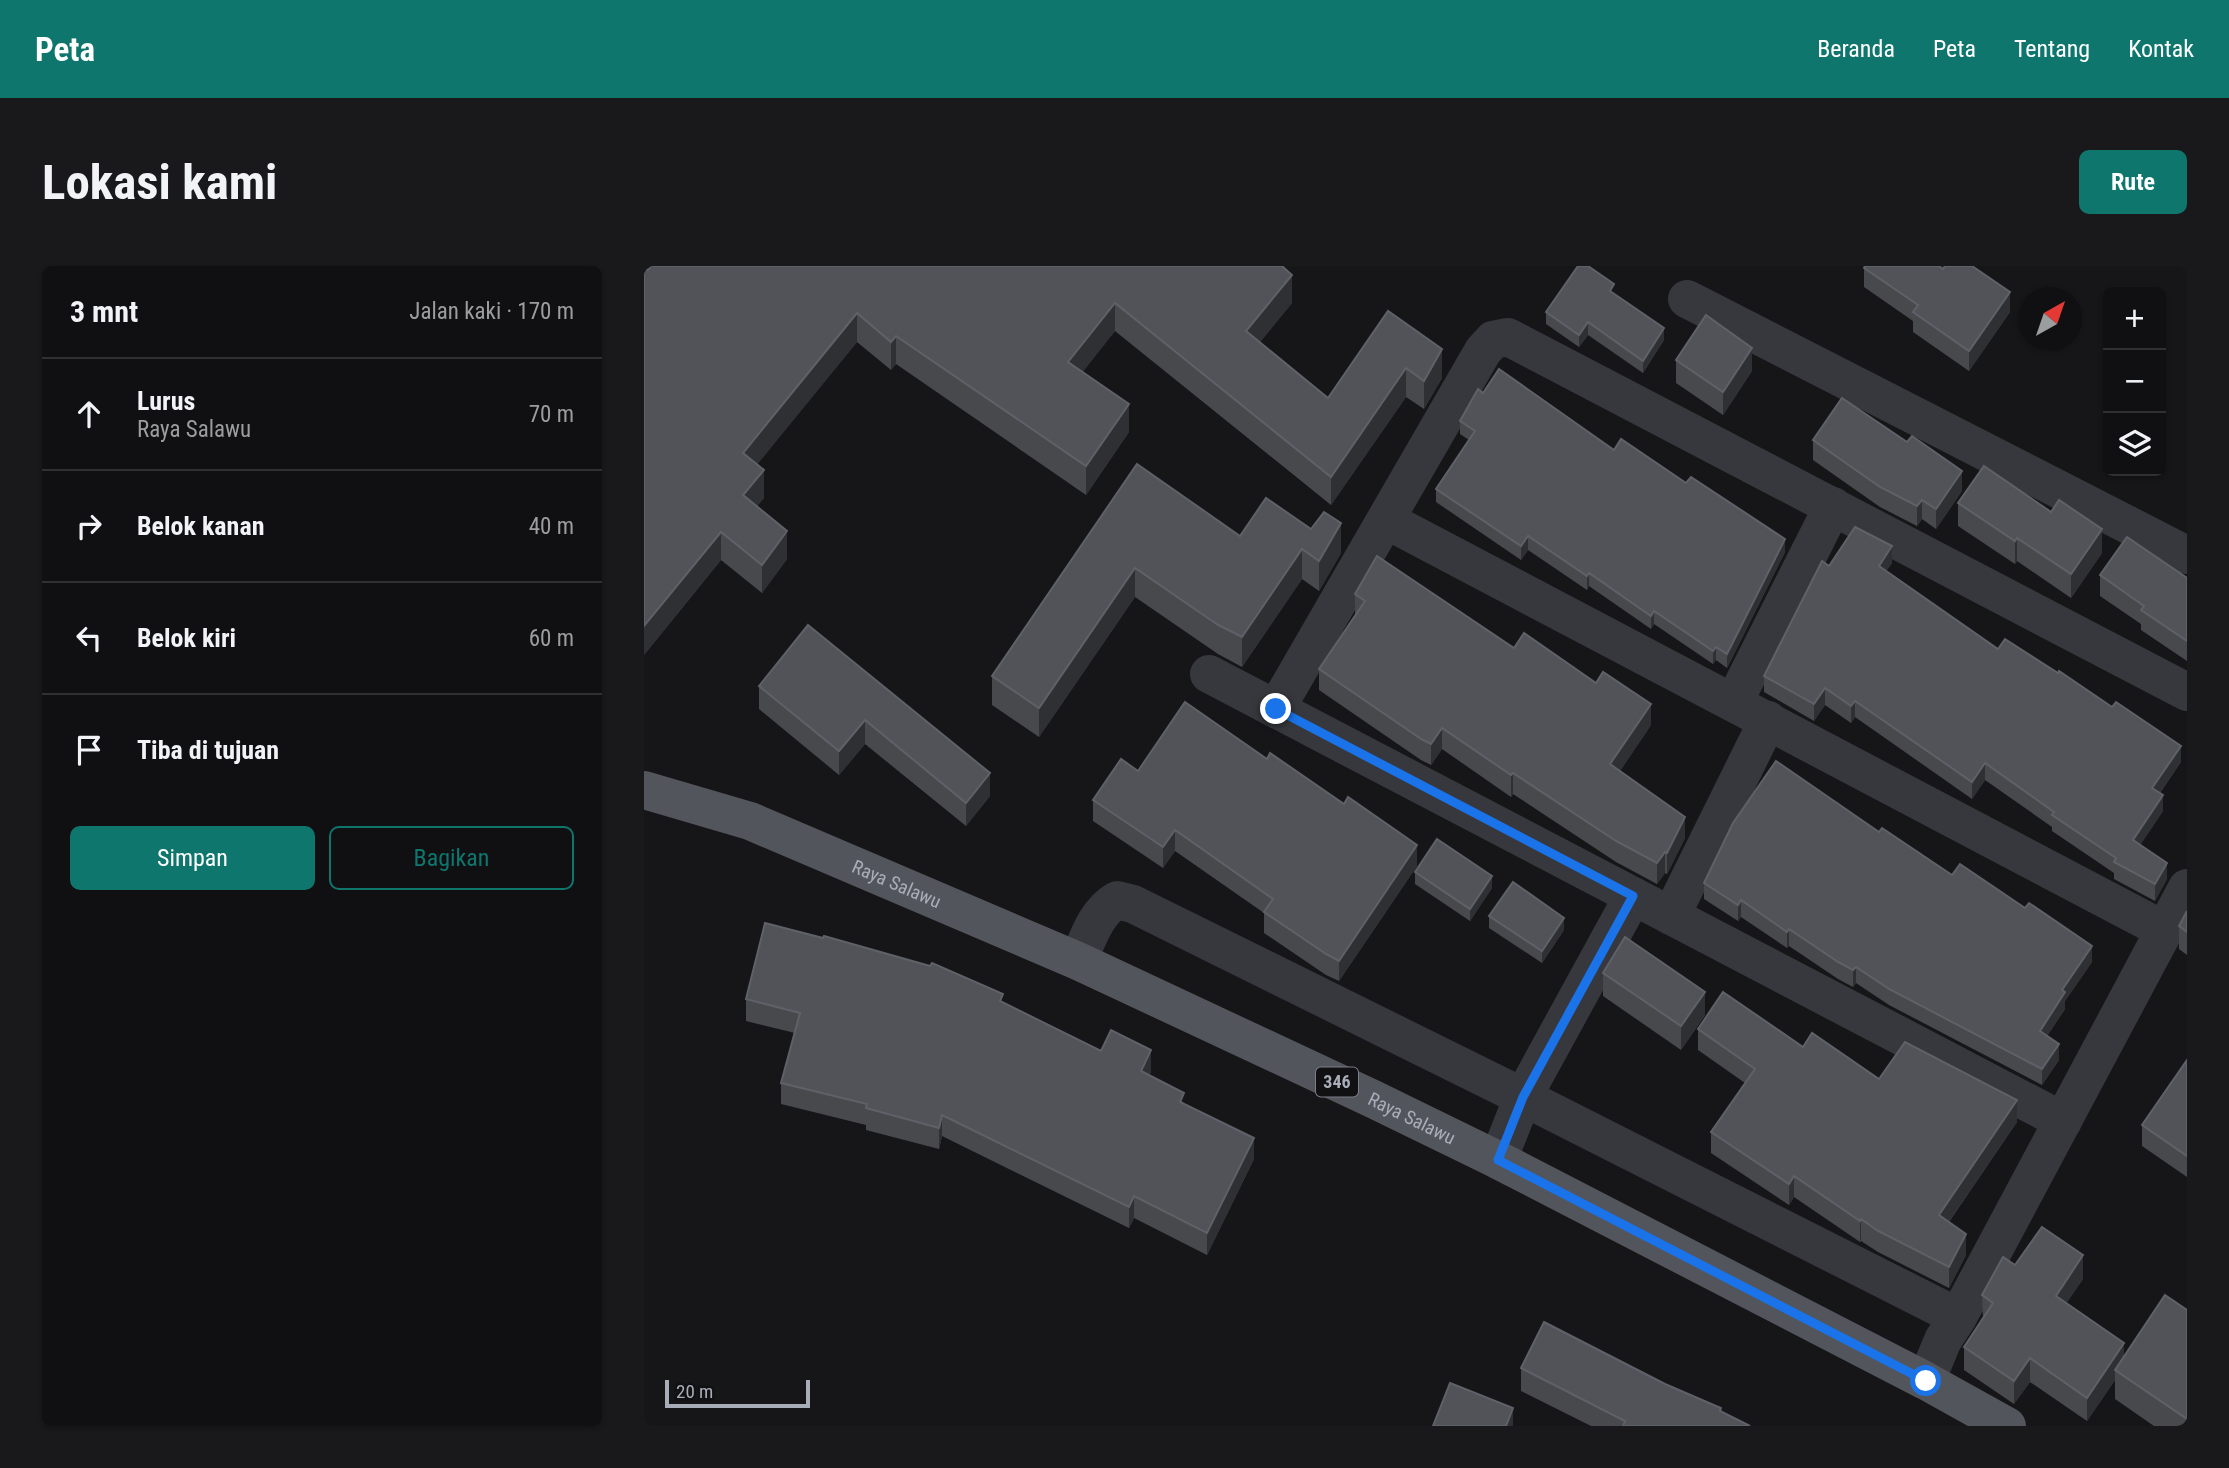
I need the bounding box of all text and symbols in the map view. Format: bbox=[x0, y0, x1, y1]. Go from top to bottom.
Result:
text: Peta bbox=[35, 30, 95, 69]
text: Beranda bbox=[1817, 35, 1895, 63]
text: Peta bbox=[1933, 35, 1976, 63]
text: Tentang bbox=[2014, 35, 2090, 63]
text: Kontak bbox=[2128, 35, 2194, 63]
button: Rute bbox=[2079, 150, 2187, 214]
text: Lokasi kami bbox=[42, 154, 277, 211]
north arrow bbox=[2019, 287, 2082, 350]
map controls bbox=[2103, 287, 2166, 476]
button: + bbox=[2103, 287, 2166, 350]
text: 3 mnt bbox=[70, 294, 138, 329]
text: Jalan kaki · 170 m bbox=[409, 298, 574, 325]
button: − bbox=[2103, 350, 2166, 413]
text: Lurus bbox=[137, 386, 195, 416]
icon: ahead bbox=[70, 395, 108, 433]
text: 70 m bbox=[529, 401, 574, 428]
button: layers bbox=[2103, 413, 2166, 476]
text: Raya Salawu bbox=[137, 416, 251, 443]
icon: right bbox=[70, 507, 108, 545]
text: Belok kanan bbox=[137, 511, 264, 541]
text: 40 m bbox=[529, 513, 574, 540]
icon: left bbox=[70, 619, 108, 657]
text: Belok kiri bbox=[137, 623, 236, 653]
text: 60 m bbox=[529, 625, 574, 652]
route end bbox=[1260, 693, 1291, 724]
icon: arrive bbox=[70, 731, 108, 769]
text: Tiba di tujuan bbox=[137, 735, 279, 765]
button: Simpan bbox=[70, 826, 315, 890]
button: Bagikan bbox=[329, 826, 574, 890]
street label: Raya Salawu bbox=[849, 855, 944, 913]
road number: 346 bbox=[1316, 1068, 1358, 1096]
street label: Raya Salawu bbox=[1364, 1087, 1459, 1149]
route start bbox=[1910, 1365, 1941, 1396]
scale bar bbox=[665, 1377, 810, 1409]
text: 20 m bbox=[676, 1380, 713, 1403]

